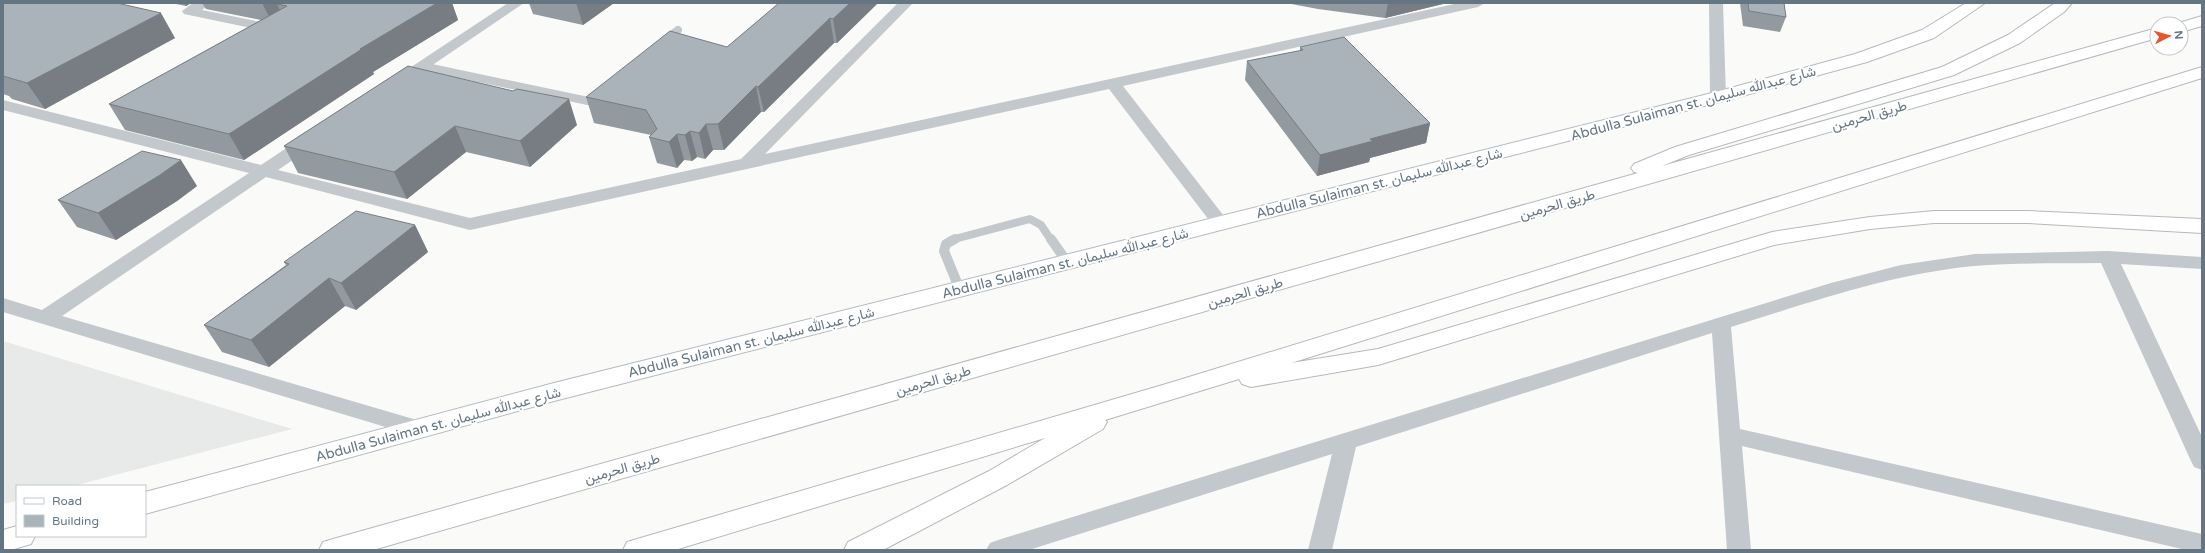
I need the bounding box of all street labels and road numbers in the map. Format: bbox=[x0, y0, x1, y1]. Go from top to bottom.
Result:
street label: Abdulla Sulaiman st. شارع عبدالله سليمان bbox=[1569, 62, 1818, 146]
street label: طريق الحرمين bbox=[1830, 97, 1909, 134]
street label: Abdulla Sulaiman st. شارع عبدالله سليمان bbox=[1254, 145, 1505, 224]
street label: طريق الحرمين bbox=[1518, 186, 1597, 223]
street label: Abdulla Sulaiman st. شارع عبدالله سليمان bbox=[940, 225, 1191, 304]
street label: طريق الحرمين bbox=[1206, 274, 1285, 311]
street label: Abdulla Sulaiman st. شارع عبدالله سليمان bbox=[626, 304, 877, 383]
street label: طريق الحرمين bbox=[894, 362, 973, 399]
street label: Abdulla Sulaiman st. شارع عبدالله سليمان bbox=[314, 383, 563, 467]
street label: طريق الحرمين bbox=[583, 450, 662, 487]

